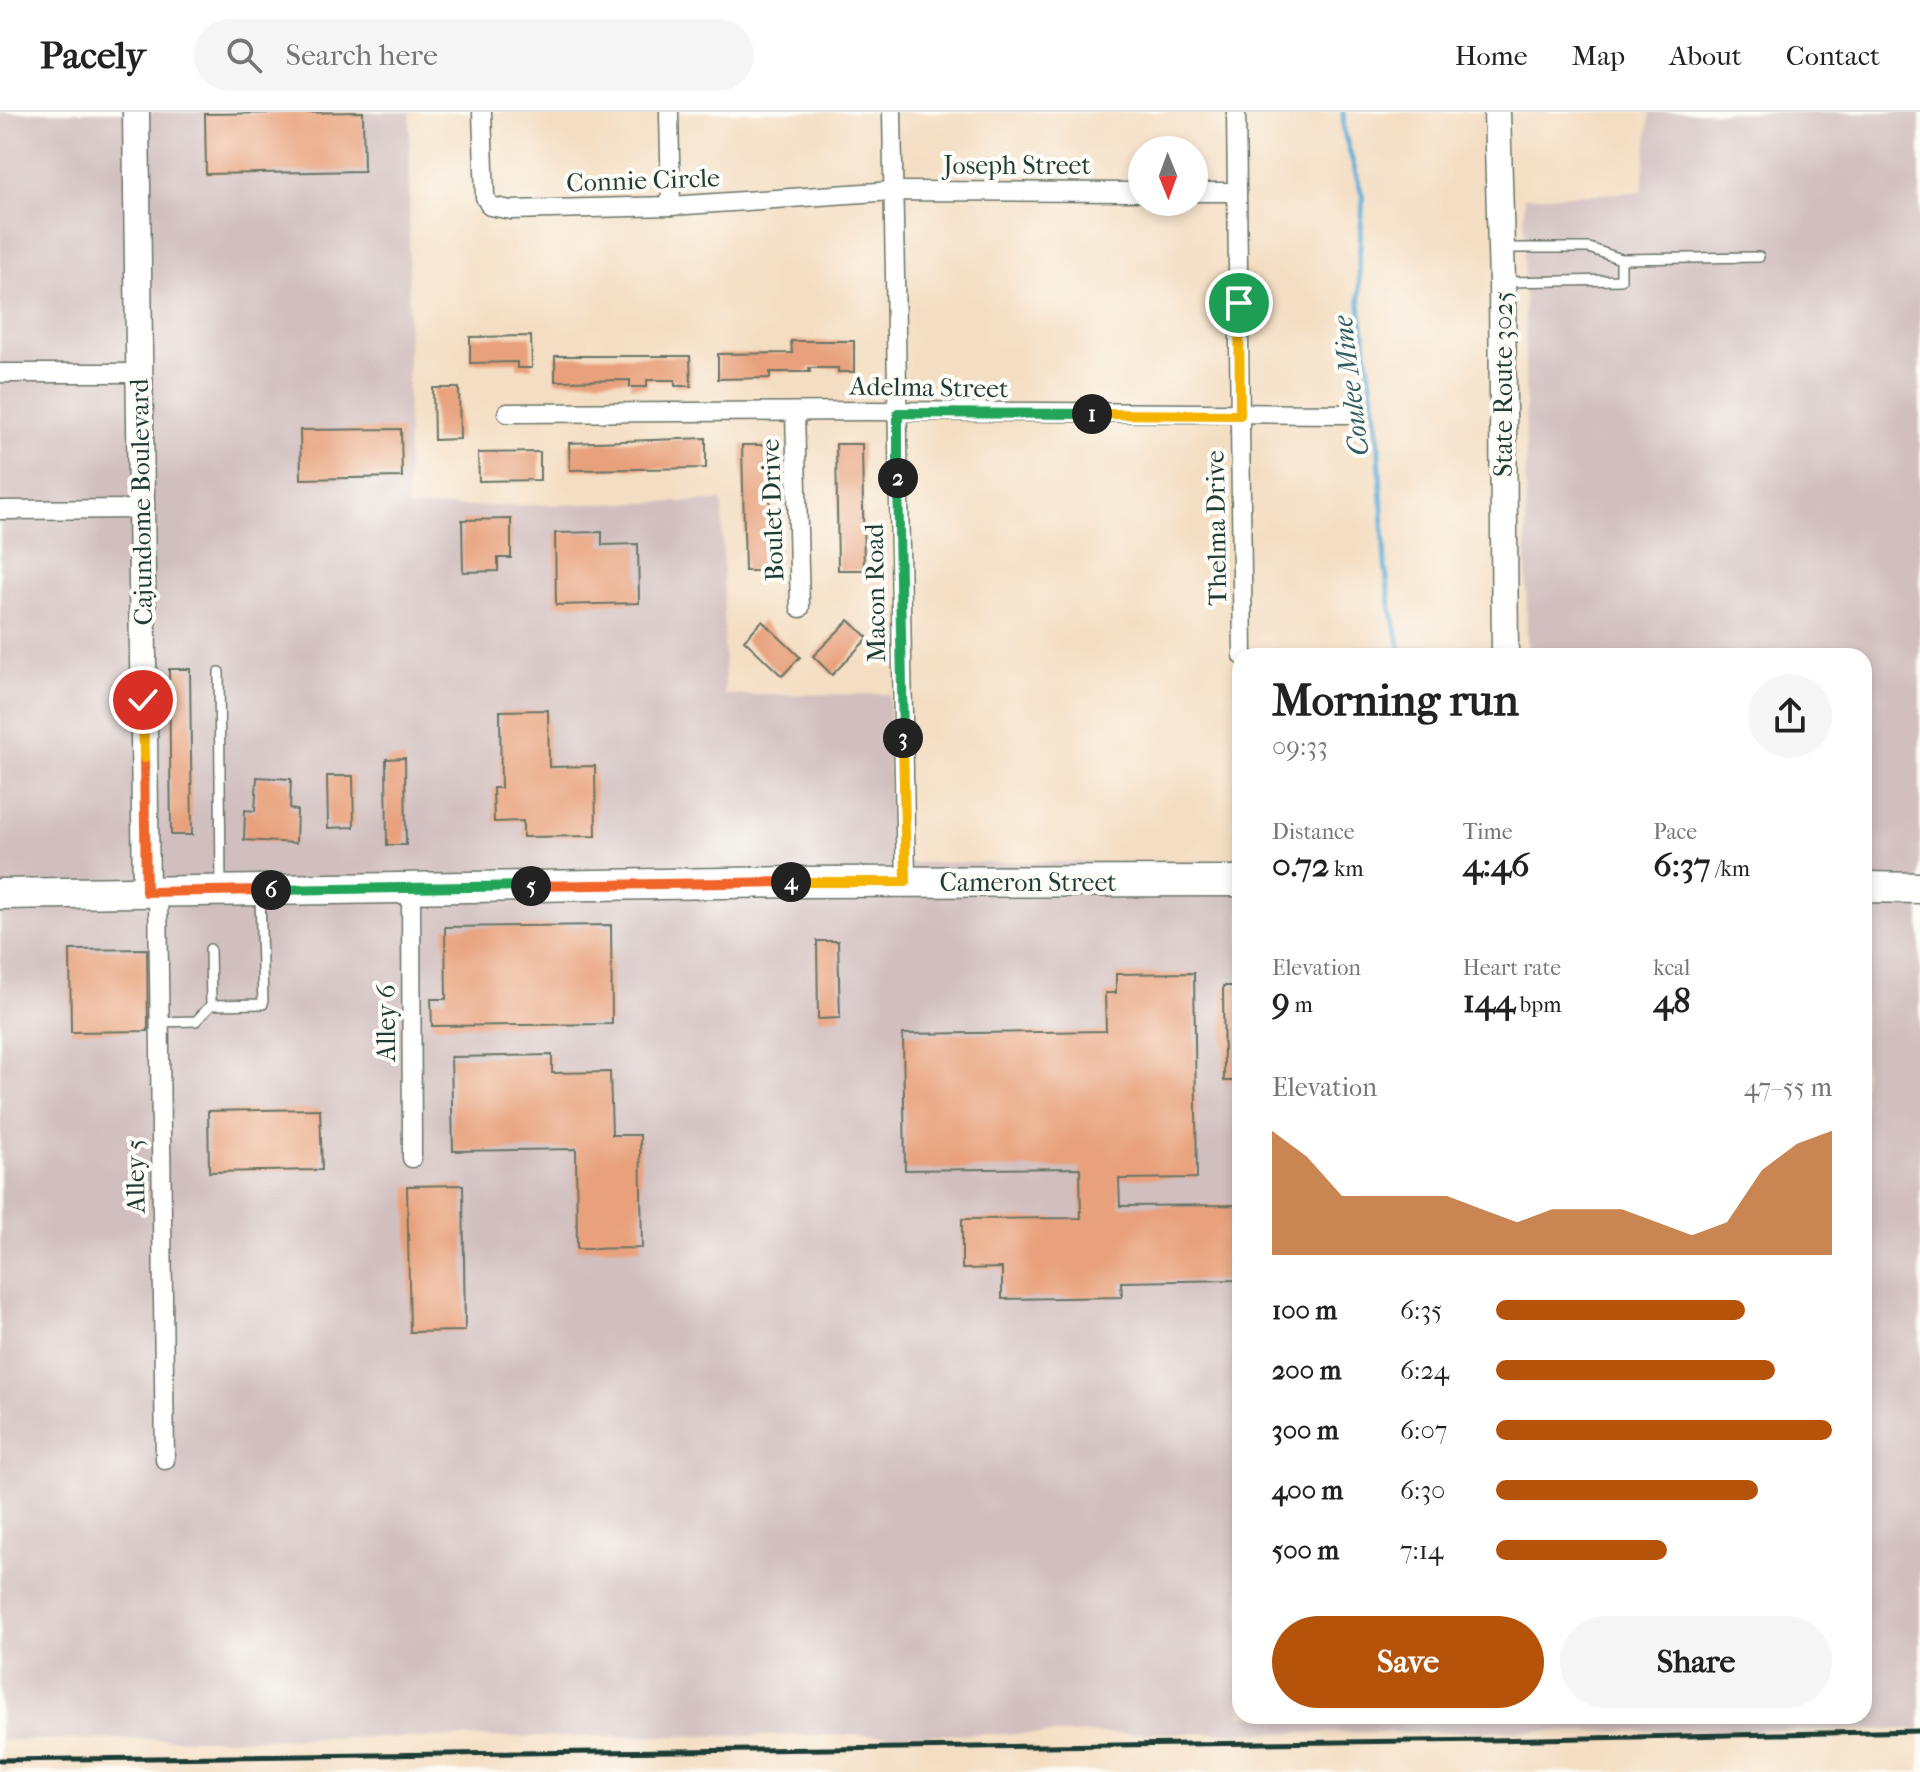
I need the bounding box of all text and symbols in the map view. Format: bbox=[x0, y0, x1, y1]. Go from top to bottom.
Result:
search box bbox=[194, 19, 754, 91]
text: Pacely bbox=[40, 33, 146, 78]
icon: search bbox=[222, 33, 266, 77]
text: Search here bbox=[286, 38, 438, 73]
text: Home bbox=[1455, 39, 1528, 72]
text: Map bbox=[1572, 39, 1625, 72]
text: About bbox=[1669, 39, 1742, 72]
text: Contact bbox=[1786, 39, 1880, 72]
north arrow bbox=[1128, 136, 1208, 216]
map controls bbox=[1128, 136, 1208, 216]
street label: Joseph Street bbox=[941, 150, 1091, 181]
street label: Connie Circle bbox=[566, 162, 721, 199]
pin bbox=[1205, 269, 1273, 337]
icon: arrive bbox=[1217, 281, 1261, 325]
street label: State Route 3025 bbox=[1488, 291, 1519, 477]
water label: Coulee Mine bbox=[1325, 313, 1375, 458]
street label: Adelma Street bbox=[848, 371, 1009, 404]
street label: Cajundome Boulevard bbox=[124, 377, 159, 626]
pin: 1 bbox=[1072, 394, 1112, 434]
text: 1 bbox=[1088, 401, 1096, 427]
street label: Boulet Drive bbox=[755, 438, 790, 582]
street label: Thelma Drive bbox=[1200, 450, 1233, 606]
pin: 2 bbox=[878, 458, 918, 498]
text: 2 bbox=[892, 465, 904, 491]
street label: Macon Road bbox=[859, 522, 892, 663]
pin bbox=[109, 666, 177, 734]
button: share bbox=[1748, 674, 1832, 758]
text: Morning run bbox=[1272, 675, 1519, 726]
icon: check bbox=[121, 678, 165, 722]
pin: 3 bbox=[883, 718, 923, 758]
text: 3 bbox=[898, 725, 908, 751]
text: 09:33 bbox=[1272, 731, 1328, 762]
text: Distance bbox=[1272, 819, 1355, 845]
text: Time bbox=[1463, 819, 1513, 845]
text: Pace bbox=[1653, 819, 1697, 845]
text: 0.72 bbox=[1272, 845, 1329, 885]
text: 4:46 bbox=[1463, 845, 1529, 885]
text: 6:37 bbox=[1653, 845, 1710, 885]
text: km bbox=[1329, 856, 1364, 882]
text: /km bbox=[1710, 856, 1750, 882]
pin: 4 bbox=[771, 862, 811, 902]
pin: 5 bbox=[511, 866, 551, 906]
street label: Cameron Street bbox=[939, 867, 1117, 898]
text: 4 bbox=[785, 869, 798, 895]
pin: 6 bbox=[251, 870, 291, 910]
text: 5 bbox=[526, 873, 536, 899]
text: 6 bbox=[265, 877, 277, 903]
text: Elevation bbox=[1272, 955, 1361, 981]
text: Heart rate bbox=[1463, 955, 1561, 981]
text: kcal bbox=[1653, 955, 1690, 981]
text: 9 bbox=[1272, 981, 1290, 1021]
text: 144 bbox=[1463, 981, 1515, 1021]
text: 48 bbox=[1653, 981, 1690, 1021]
street label: Alley 6 bbox=[371, 984, 402, 1063]
text: m bbox=[1290, 992, 1313, 1018]
text: bpm bbox=[1515, 992, 1562, 1018]
text: Elevation bbox=[1272, 1072, 1377, 1103]
text: 47–55 m bbox=[1744, 1072, 1832, 1103]
street label: Alley 5 bbox=[119, 1139, 152, 1214]
text: 100 m bbox=[1272, 1295, 1337, 1326]
text: 6:35 bbox=[1400, 1295, 1442, 1326]
text: 200 m bbox=[1272, 1355, 1341, 1386]
text: 6:24 bbox=[1400, 1355, 1449, 1386]
text: 300 m bbox=[1272, 1415, 1339, 1446]
text: 6:07 bbox=[1400, 1415, 1447, 1446]
text: 400 m bbox=[1272, 1475, 1343, 1506]
text: 6:30 bbox=[1400, 1475, 1445, 1506]
text: 500 m bbox=[1272, 1535, 1339, 1566]
text: 7:14 bbox=[1400, 1535, 1443, 1566]
button: Save bbox=[1272, 1616, 1544, 1708]
button: Share bbox=[1560, 1616, 1832, 1708]

